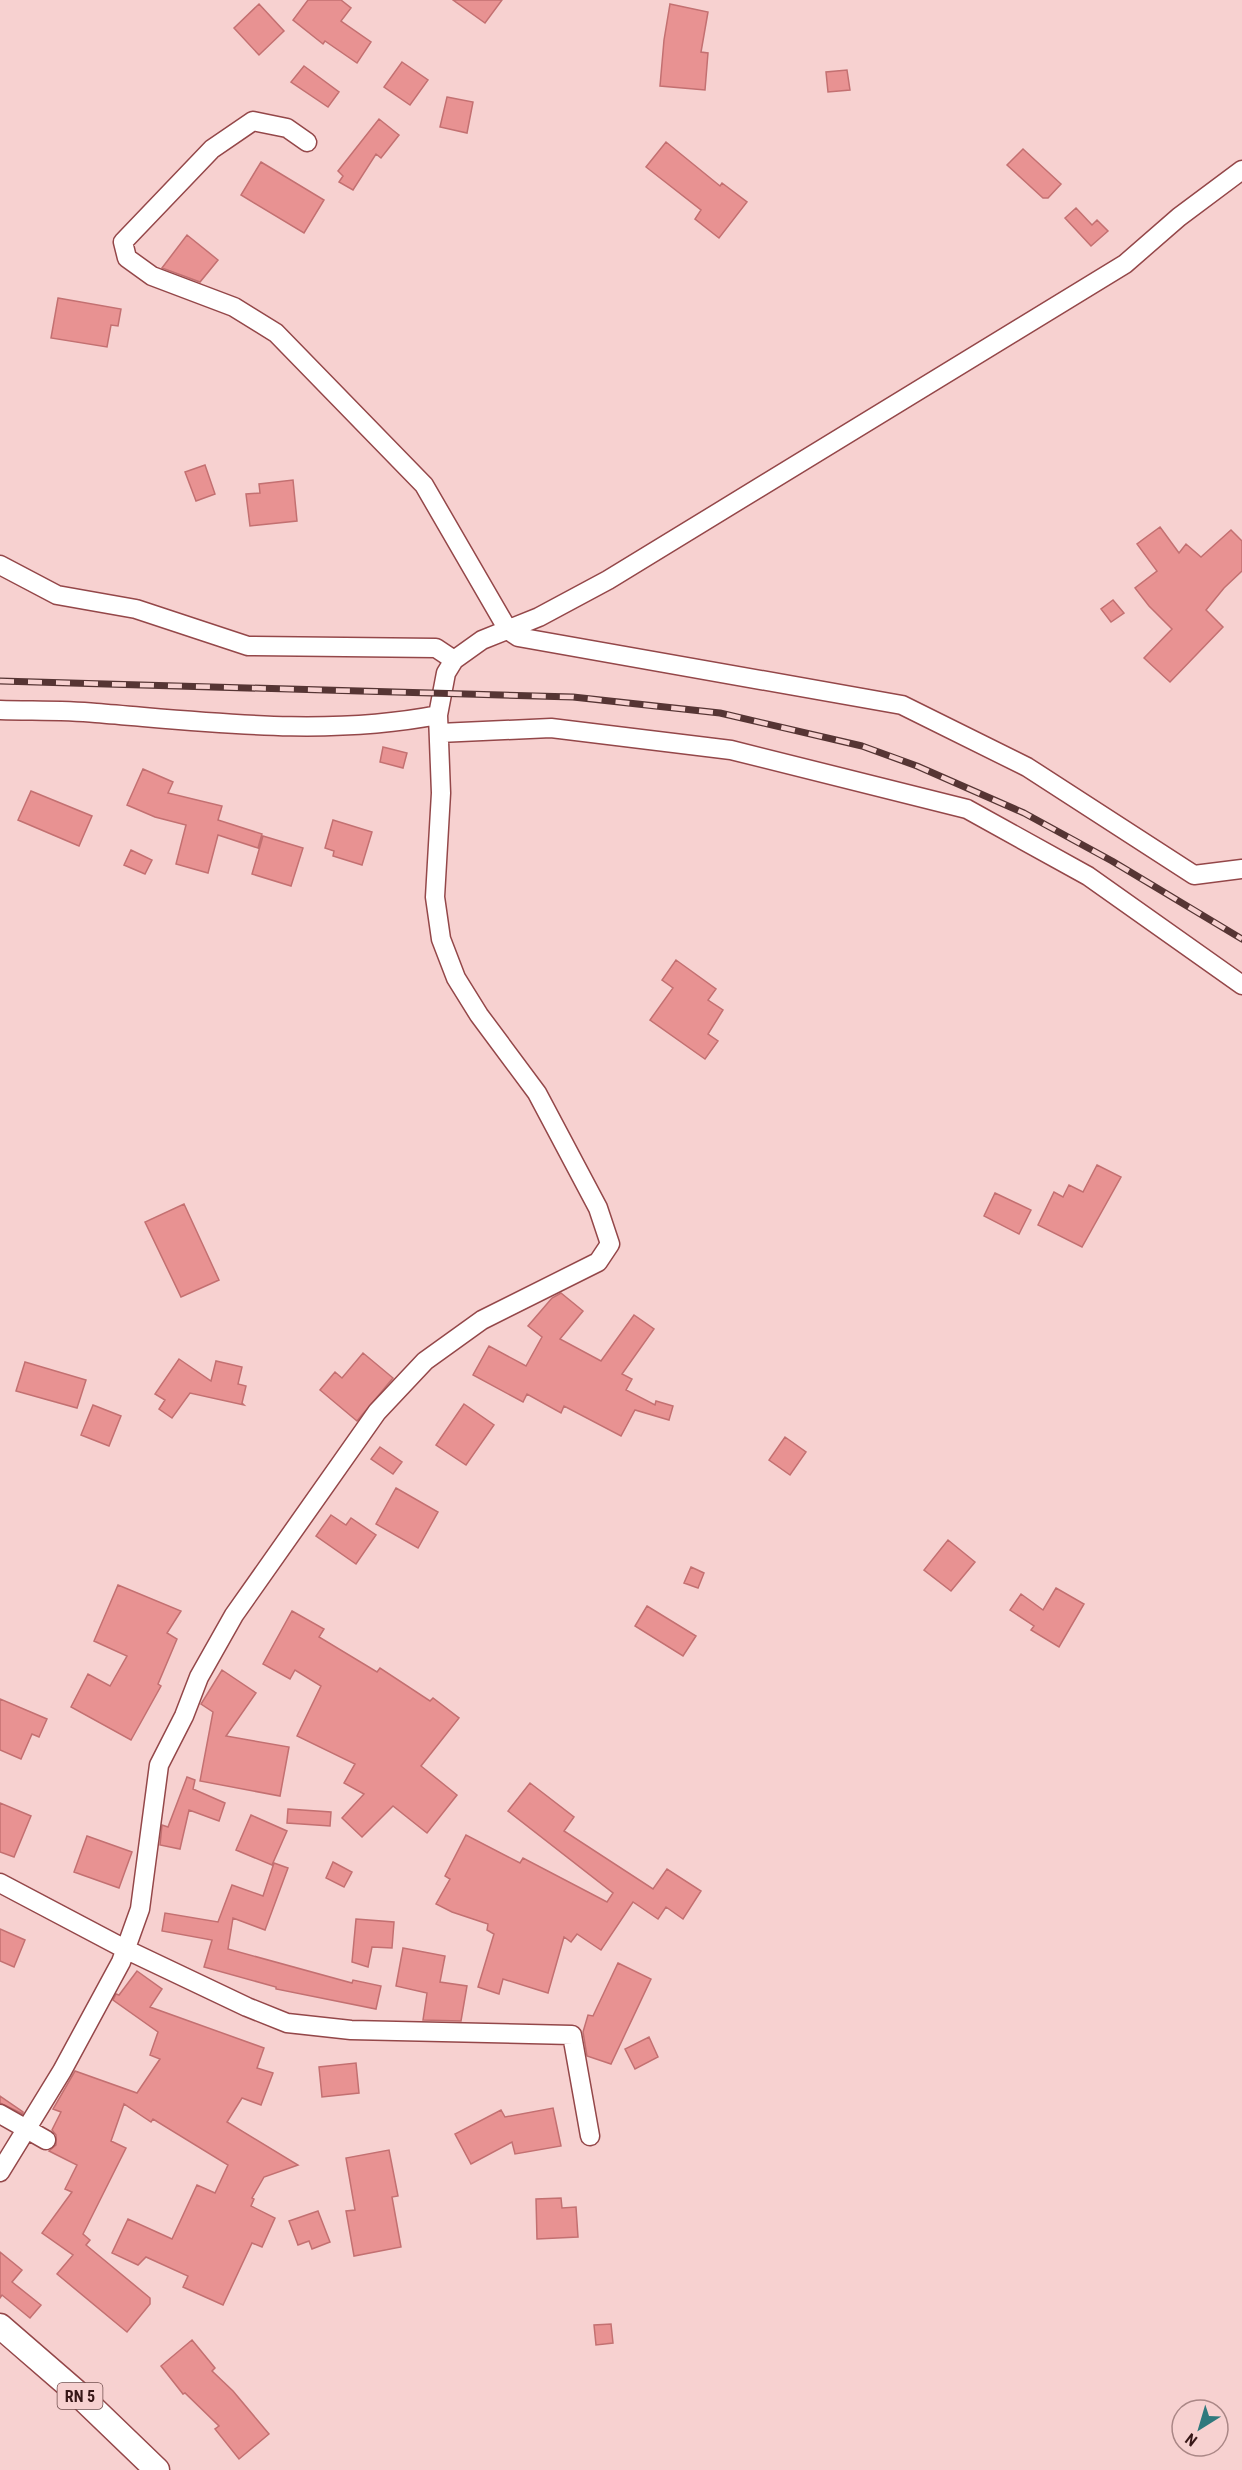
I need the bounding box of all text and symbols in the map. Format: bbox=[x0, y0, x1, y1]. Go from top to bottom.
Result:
road number: RN 5 bbox=[58, 2383, 103, 2409]
north arrow bbox=[1170, 2398, 1230, 2458]
text: N bbox=[1182, 2429, 1201, 2450]

